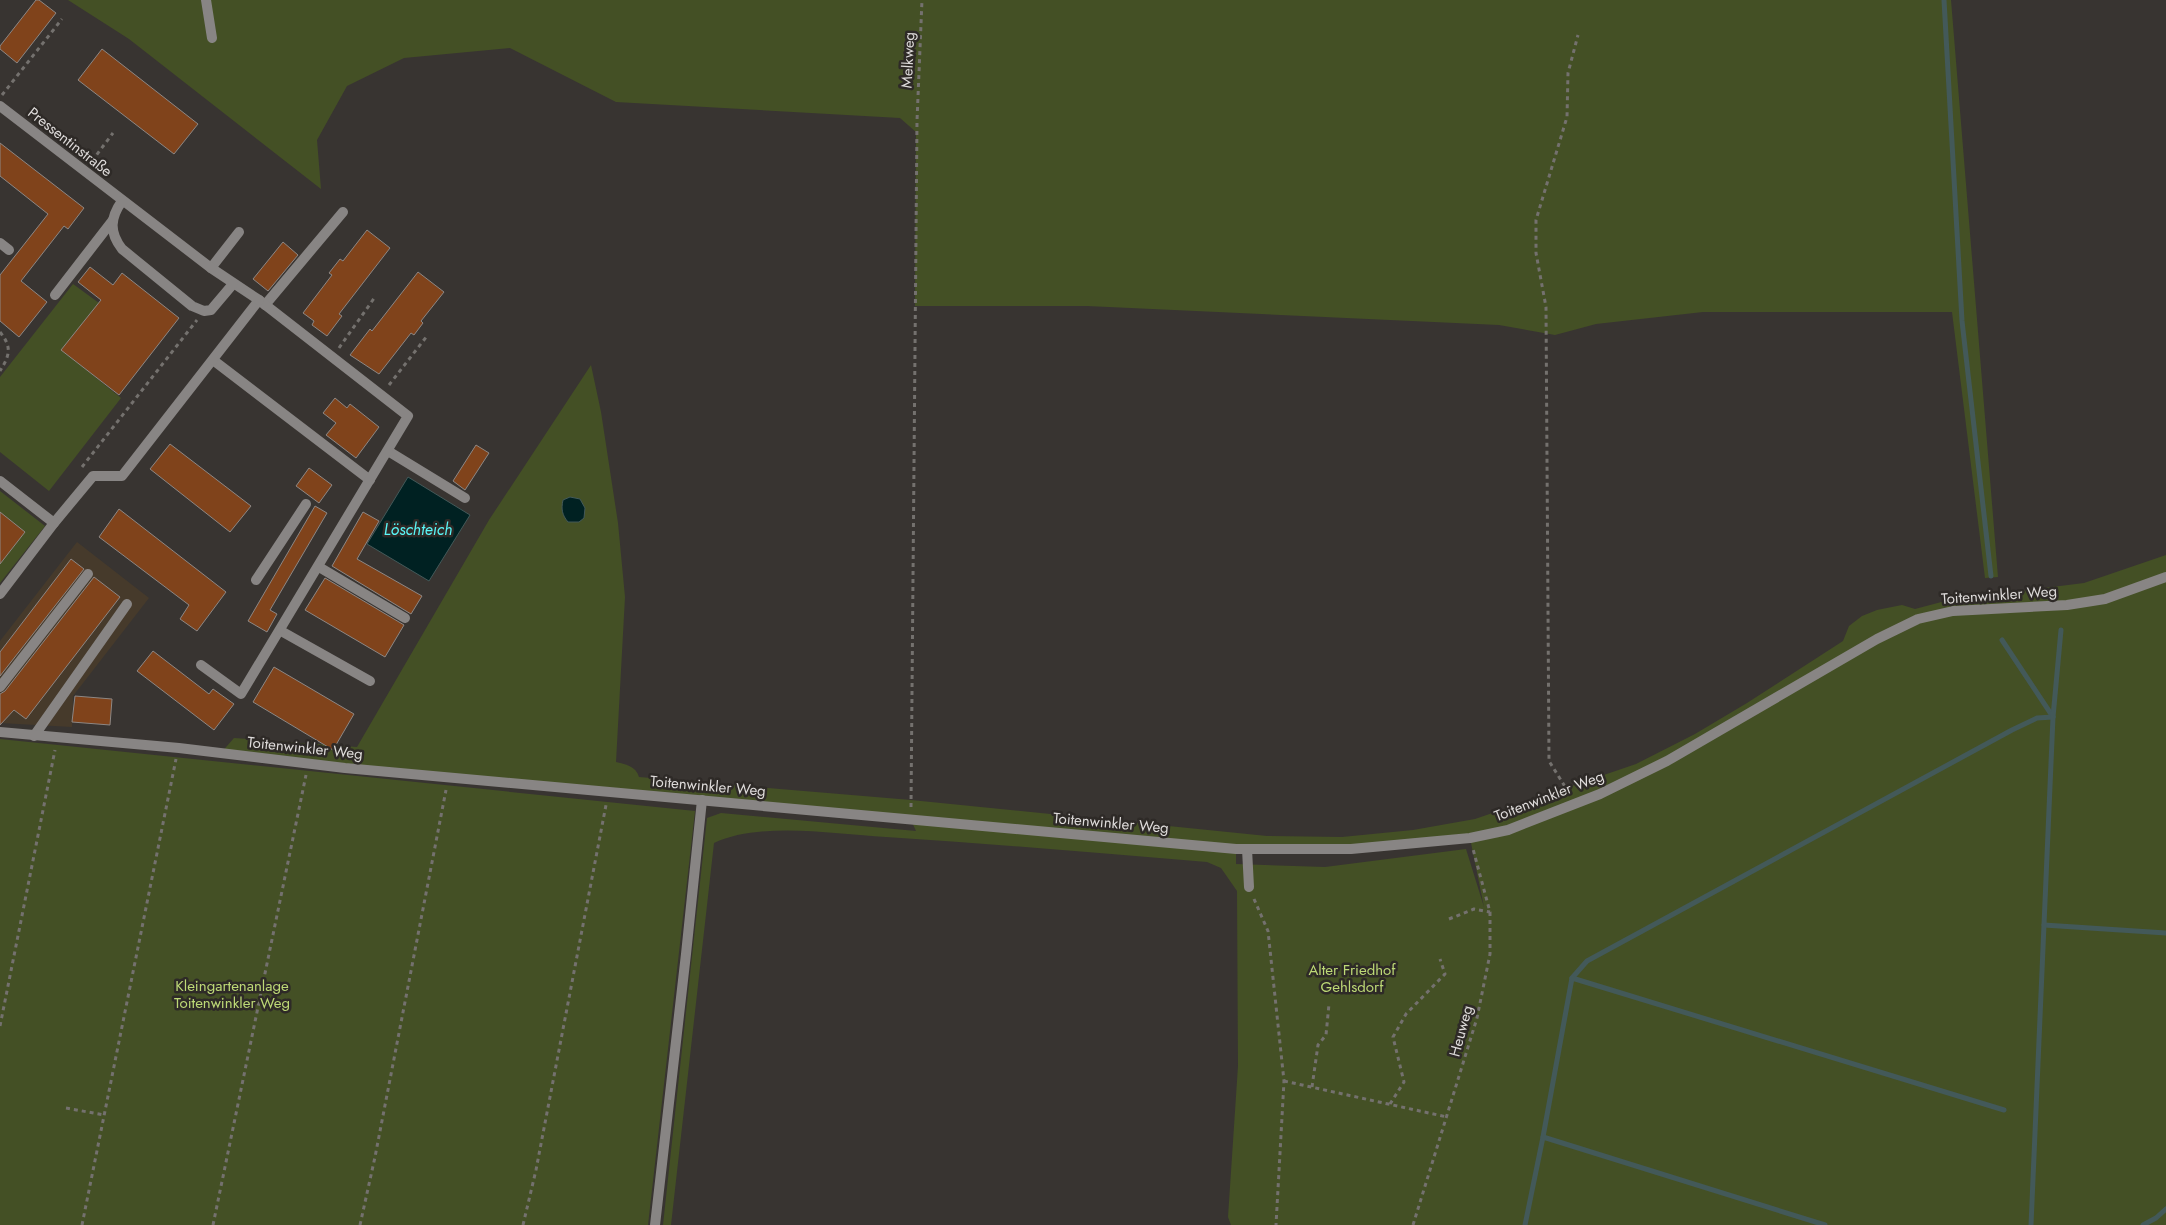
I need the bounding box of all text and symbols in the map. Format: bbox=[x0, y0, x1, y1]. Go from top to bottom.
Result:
street label: Melkweg bbox=[896, 31, 920, 89]
street label: Pressentinstraße bbox=[23, 102, 117, 182]
water label: Löschteich bbox=[384, 518, 452, 541]
street label: Toitenwinkler Weg bbox=[1940, 580, 2058, 610]
street label: Toitenwinkler Weg bbox=[246, 731, 364, 765]
street label: Toitenwinkler Weg bbox=[1491, 765, 1607, 827]
street label: Toitenwinkler Weg bbox=[649, 770, 767, 802]
street label: Toitenwinkler Weg bbox=[1052, 807, 1170, 839]
park label: Alter Friedhof Gehlsdorf bbox=[1308, 959, 1396, 998]
park label: Kleingartenanlage Toitenwinkler Weg bbox=[174, 975, 290, 1014]
street label: Heuweg bbox=[1444, 1003, 1478, 1059]

